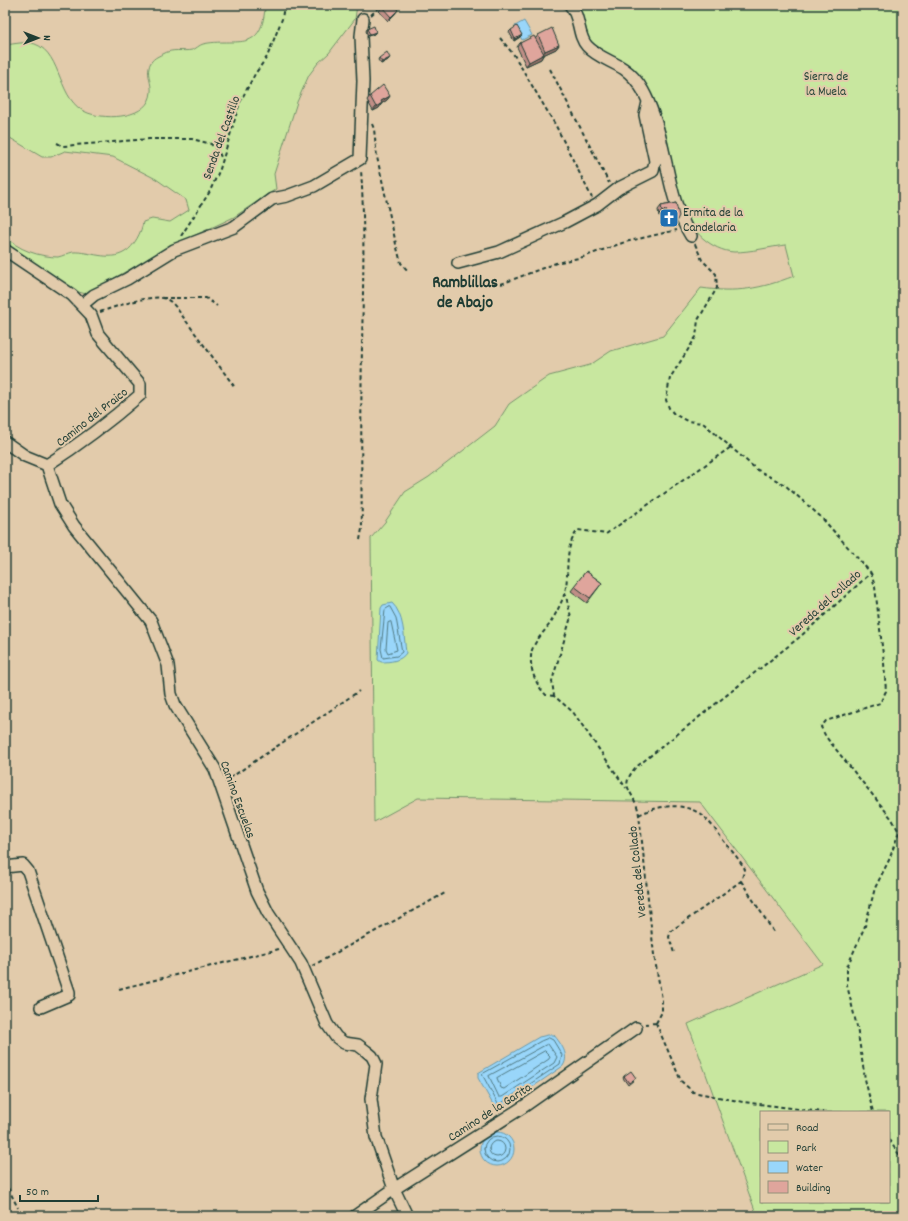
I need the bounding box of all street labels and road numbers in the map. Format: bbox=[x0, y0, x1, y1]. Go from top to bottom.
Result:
street label: Senda del Castillo bbox=[198, 93, 246, 182]
street label: Camino del Praico bbox=[53, 384, 133, 452]
street label: Vereda del Collado bbox=[785, 566, 866, 642]
street label: Camino Escuelas bbox=[214, 758, 259, 841]
street label: Vereda del Collado bbox=[624, 825, 653, 918]
street label: Camino de la Garita bbox=[445, 1078, 537, 1147]

